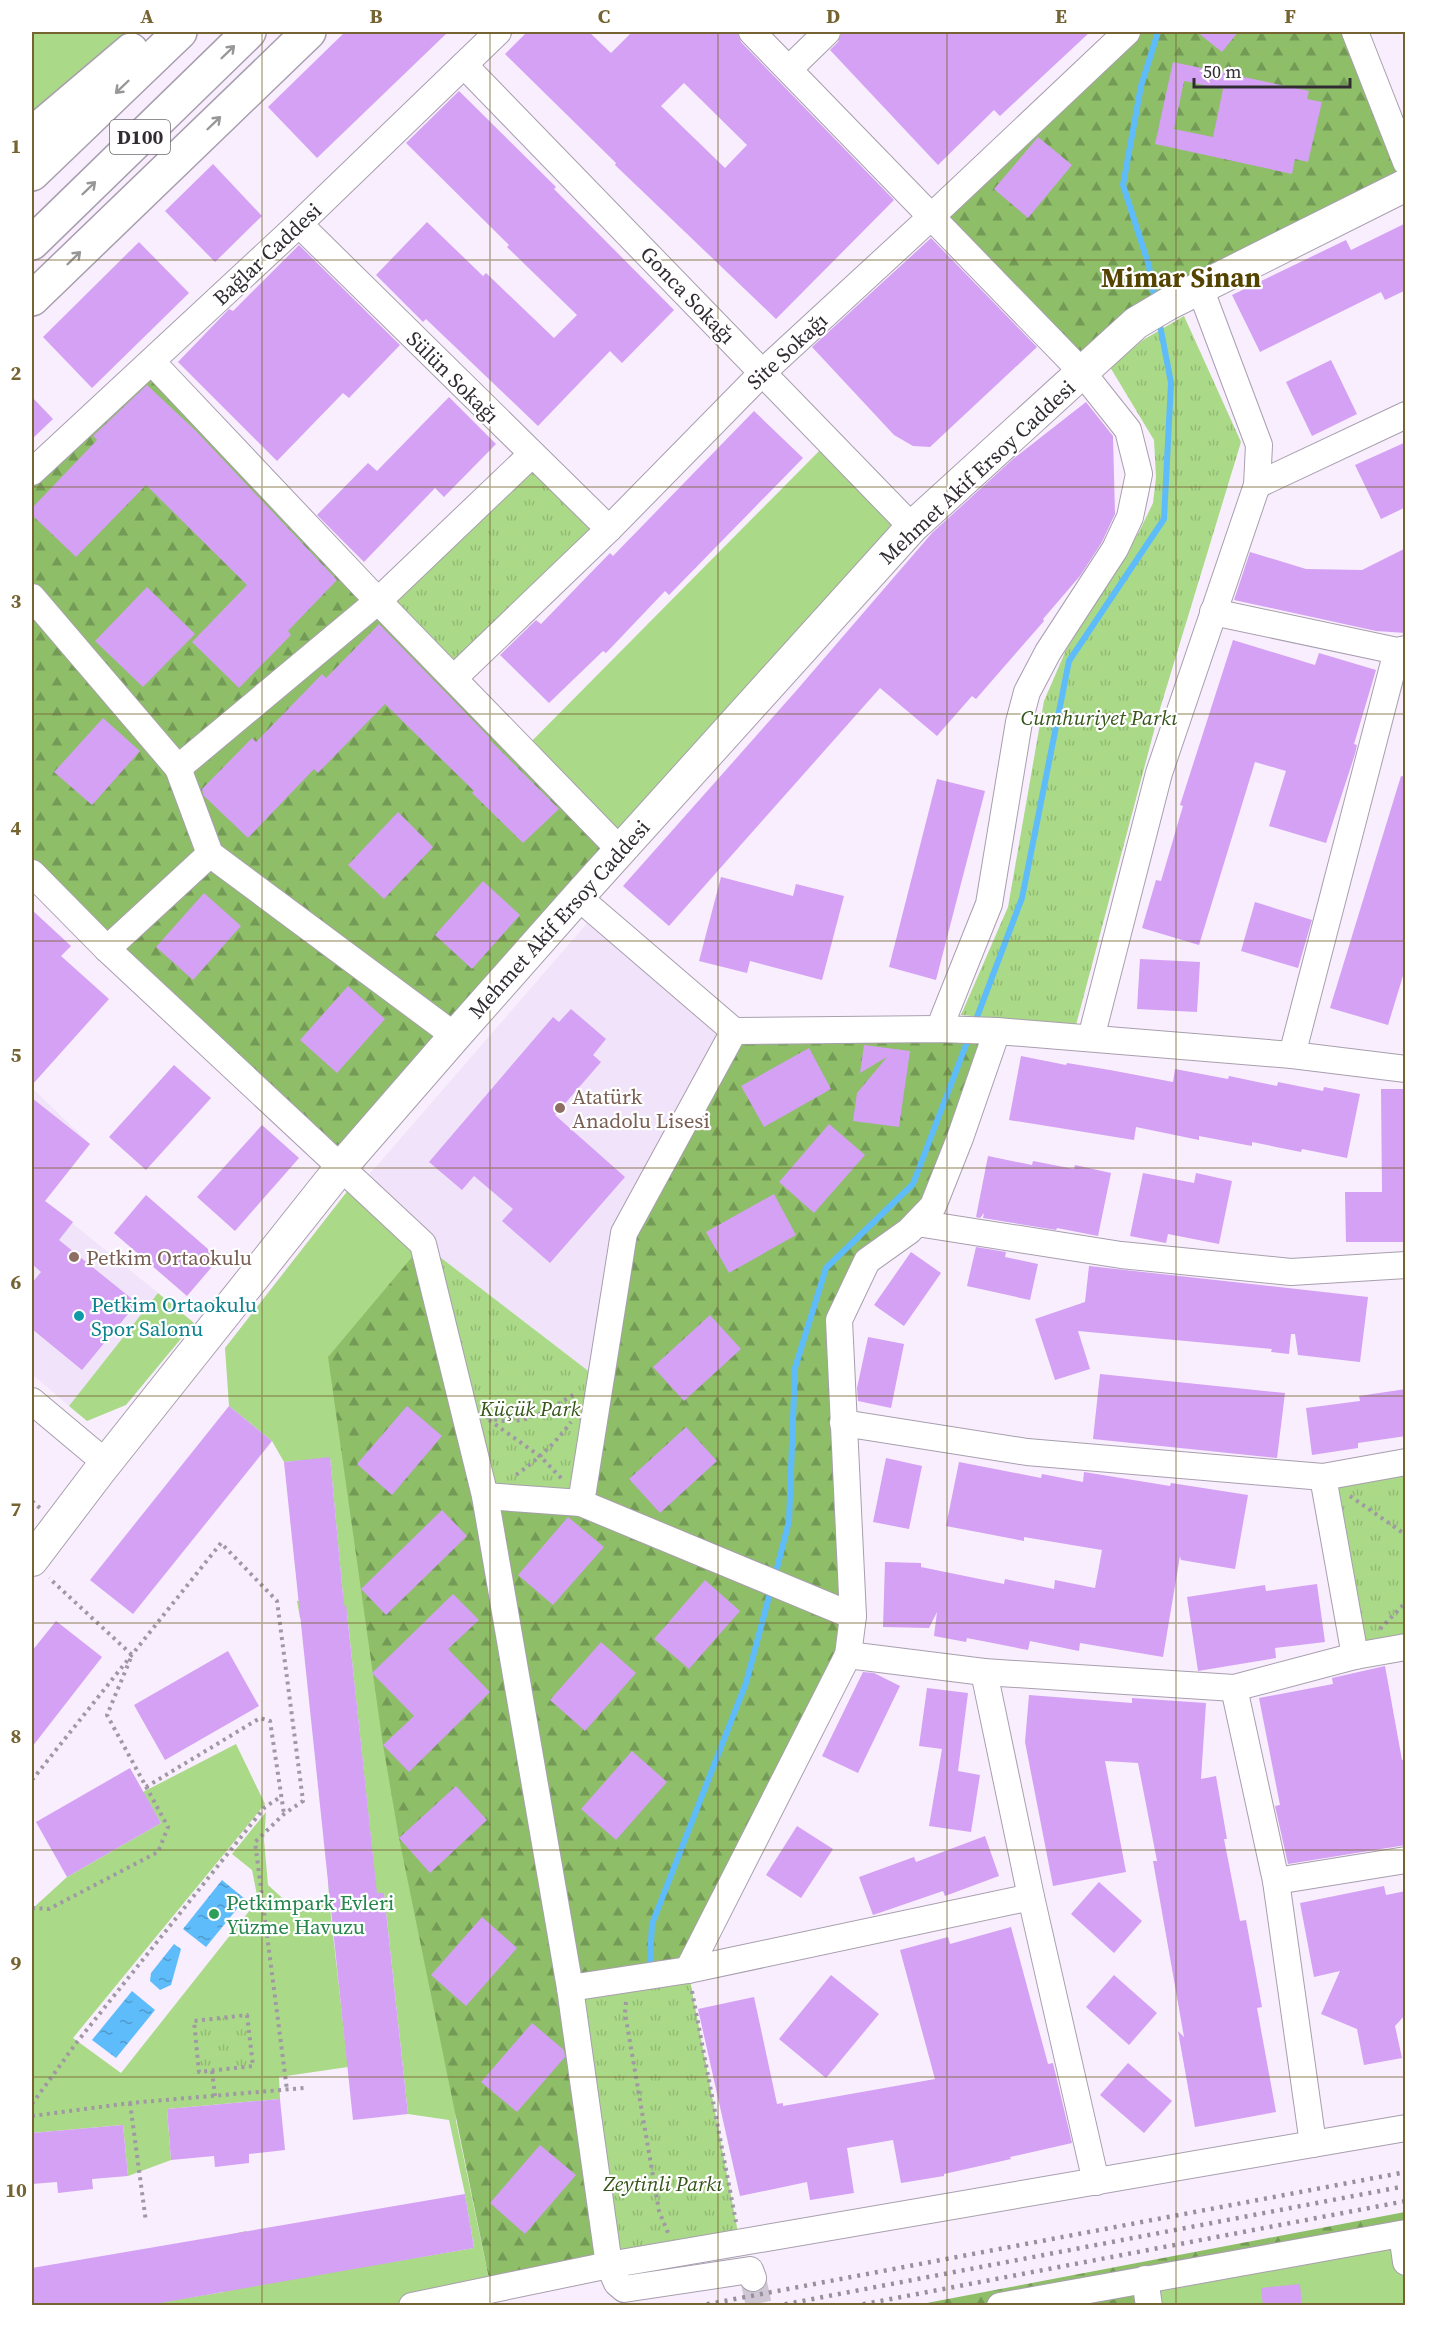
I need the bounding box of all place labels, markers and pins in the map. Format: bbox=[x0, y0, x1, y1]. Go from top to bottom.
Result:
place label: Atatürk Anadolu Lisesi bbox=[572, 1082, 710, 1135]
marker: Atatürk Anadolu Lisesi bbox=[553, 1101, 567, 1115]
place label: Petkim Ortaokulu bbox=[86, 1243, 252, 1272]
marker: Petkim Ortaokulu bbox=[67, 1250, 81, 1264]
place label: Petkim Ortaokulu Spor Salonu bbox=[91, 1290, 257, 1343]
marker: Petkim Ortaokulu Spor Salonu bbox=[72, 1309, 86, 1323]
place label: Petkimpark Evleri Yüzme Havuzu bbox=[226, 1888, 394, 1941]
marker: Petkimpark Evleri Yüzme Havuzu bbox=[207, 1907, 221, 1921]

